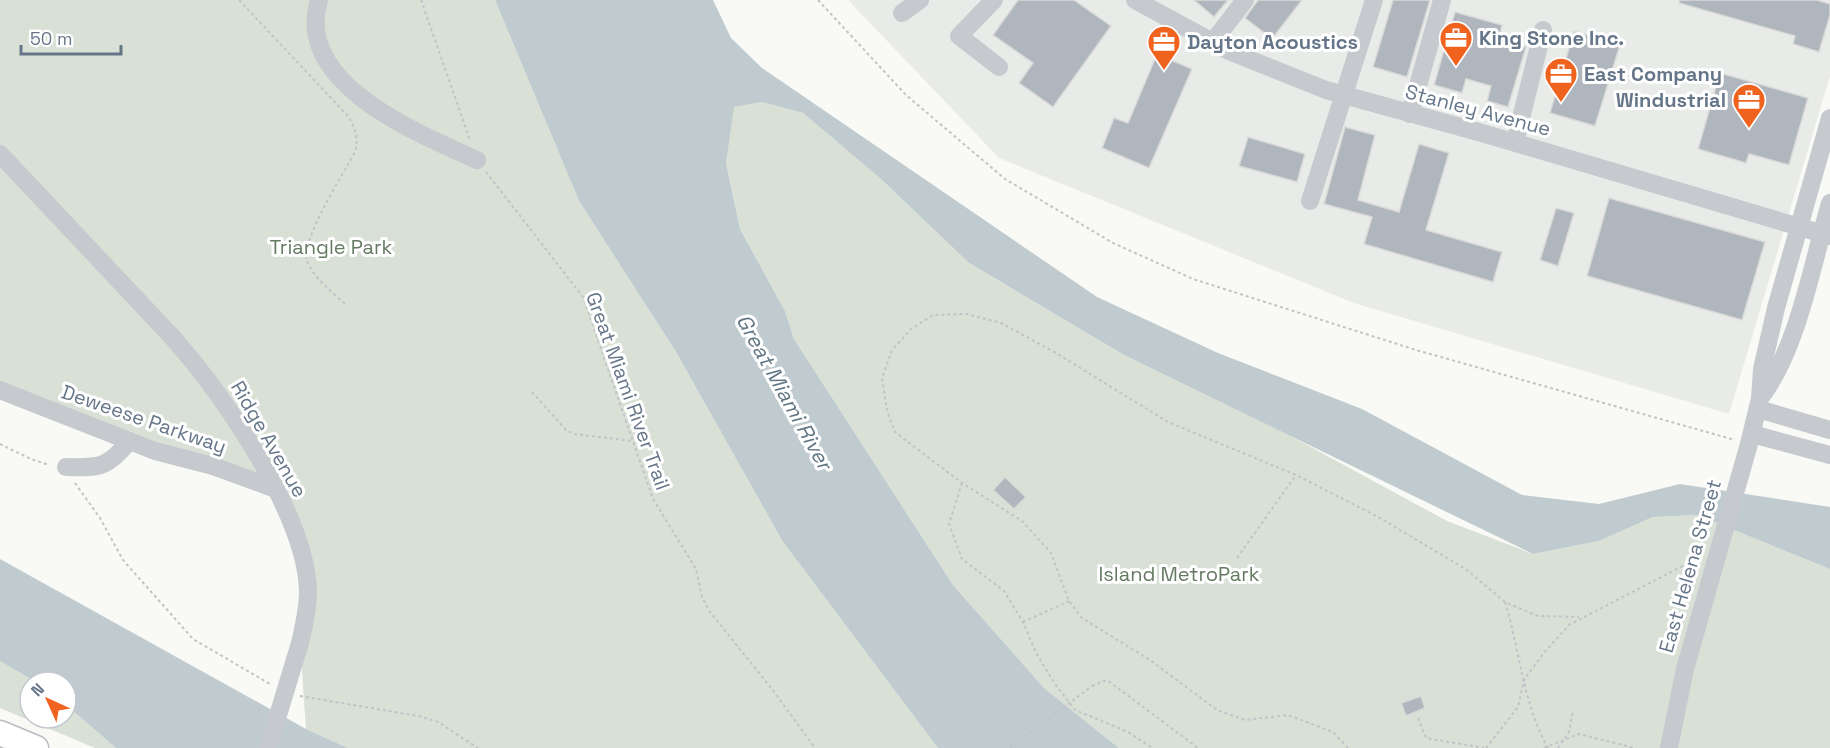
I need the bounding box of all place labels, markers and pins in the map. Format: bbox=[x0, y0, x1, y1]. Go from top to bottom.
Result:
office icon: King Stone Inc. bbox=[1438, 20, 1474, 67]
office icon: Dayton Acoustics bbox=[1146, 24, 1182, 71]
place label: King Stone Inc. bbox=[1479, 25, 1624, 51]
place label: Dayton Acoustics bbox=[1187, 29, 1358, 55]
office icon: East Company bbox=[1543, 56, 1579, 103]
place label: East Company bbox=[1584, 61, 1722, 87]
office icon: Windustrial bbox=[1731, 82, 1767, 129]
place label: Windustrial bbox=[1616, 87, 1726, 113]

